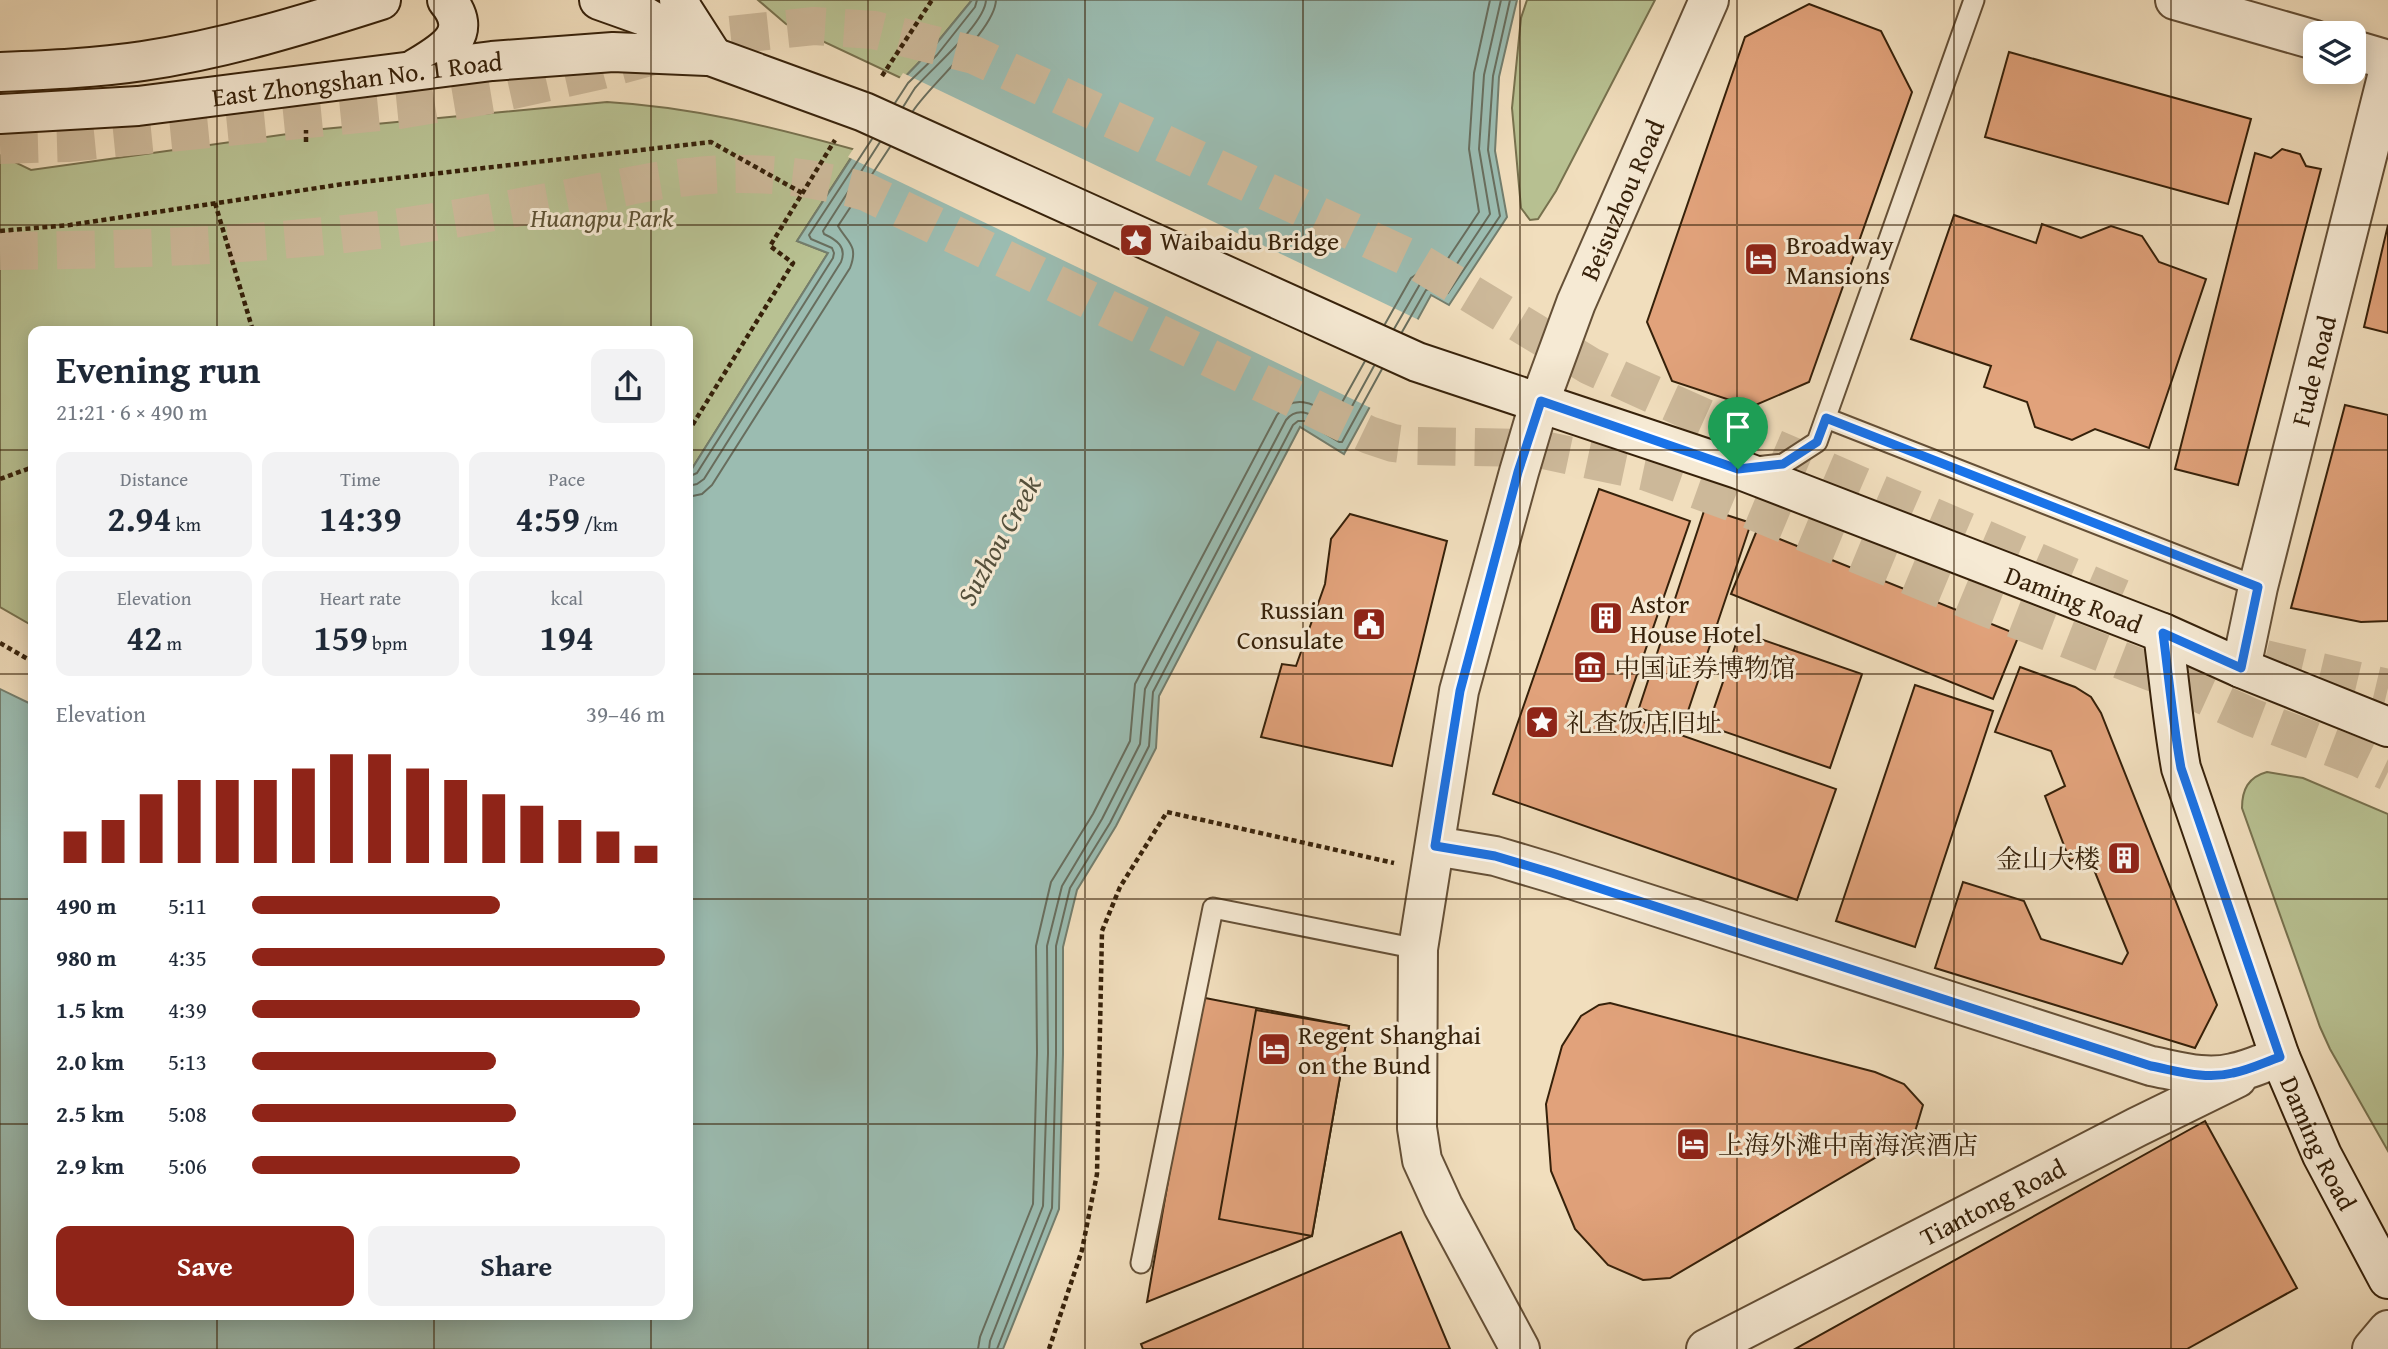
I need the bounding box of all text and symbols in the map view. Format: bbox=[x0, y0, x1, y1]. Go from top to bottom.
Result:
map controls bbox=[2303, 21, 2366, 84]
button: layers bbox=[2303, 21, 2366, 84]
street label: East Zhongshan No. 1 Road bbox=[209, 41, 504, 116]
street label: Beisuzhou Road bbox=[1569, 113, 1674, 286]
park label: Huangpu Park bbox=[529, 198, 674, 237]
place icon: Waibaidu Bridge bbox=[1117, 221, 1155, 259]
place label: Waibaidu Bridge bbox=[1160, 221, 1339, 260]
place label: Broadway Mansions bbox=[1786, 225, 1894, 294]
hotel icon: Broadway Mansions bbox=[1742, 240, 1780, 278]
street label: Fude Road bbox=[2280, 311, 2346, 430]
text: Evening run bbox=[56, 341, 260, 397]
button: share bbox=[591, 349, 665, 423]
text: 21:21 · 6 × 490 m bbox=[56, 395, 208, 428]
pin bbox=[1708, 397, 1768, 469]
icon: arrive bbox=[1719, 408, 1757, 446]
text: Distance bbox=[120, 465, 188, 493]
text: Time bbox=[340, 465, 381, 493]
text: Pace bbox=[549, 465, 585, 493]
water label: Suzhou Creek bbox=[946, 468, 1051, 612]
text: 2.94 bbox=[107, 493, 172, 544]
text: 14:39 bbox=[319, 493, 402, 544]
text: 4:59 bbox=[516, 493, 580, 544]
text: km bbox=[172, 510, 201, 538]
text: /km bbox=[580, 510, 618, 538]
street label: Daming Road bbox=[2000, 554, 2148, 643]
text: Elevation bbox=[117, 584, 191, 612]
text: Heart rate bbox=[320, 584, 401, 612]
text: kcal bbox=[551, 584, 583, 612]
place label: Astor House Hotel bbox=[1630, 584, 1762, 653]
place label: Russian Consulate bbox=[1237, 590, 1344, 659]
building icon: Astor House Hotel bbox=[1587, 599, 1625, 637]
public building icon: Russian Consulate bbox=[1350, 605, 1388, 643]
text: 42 bbox=[126, 612, 162, 663]
text: 159 bbox=[313, 612, 368, 663]
text: 194 bbox=[540, 612, 594, 663]
text: m bbox=[162, 629, 182, 657]
text: bpm bbox=[368, 629, 408, 657]
museum icon: 中国证券博物馆 bbox=[1571, 648, 1609, 686]
place label: 中国证券博物馆 bbox=[1614, 648, 1796, 687]
text: Elevation bbox=[56, 697, 146, 730]
text: 39–46 m bbox=[586, 697, 665, 730]
place icon: 礼查饭店旧址 bbox=[1523, 703, 1561, 741]
place label: 礼查饭店旧址 bbox=[1566, 703, 1722, 742]
place label: 金山大楼 bbox=[1996, 839, 2100, 878]
building icon: 金山大楼 bbox=[2105, 839, 2143, 877]
text: 490 m bbox=[56, 889, 117, 922]
text: 5:11 bbox=[168, 889, 207, 922]
text: 980 m bbox=[56, 941, 117, 974]
text: 4:35 bbox=[168, 941, 207, 974]
text: 1.5 km bbox=[56, 993, 124, 1026]
text: 4:39 bbox=[168, 993, 207, 1026]
place label: Regent Shanghai on the Bund bbox=[1298, 1015, 1481, 1084]
hotel icon: Regent Shanghai on the Bund bbox=[1255, 1030, 1293, 1068]
text: 2.0 km bbox=[56, 1045, 124, 1078]
text: 5:13 bbox=[168, 1045, 207, 1078]
street label: Daming Road bbox=[2271, 1070, 2367, 1217]
text: 2.5 km bbox=[56, 1097, 124, 1130]
text: 5:08 bbox=[168, 1097, 207, 1130]
hotel icon: 上海外滩中南海滨酒店 bbox=[1674, 1125, 1712, 1163]
place label: 上海外滩中南海滨酒店 bbox=[1718, 1125, 1978, 1164]
street label: Tiantong Road bbox=[1913, 1148, 2072, 1255]
text: 2.9 km bbox=[56, 1149, 124, 1182]
text: 5:06 bbox=[168, 1149, 207, 1182]
button: Save bbox=[56, 1226, 354, 1306]
button: Share bbox=[368, 1226, 665, 1306]

